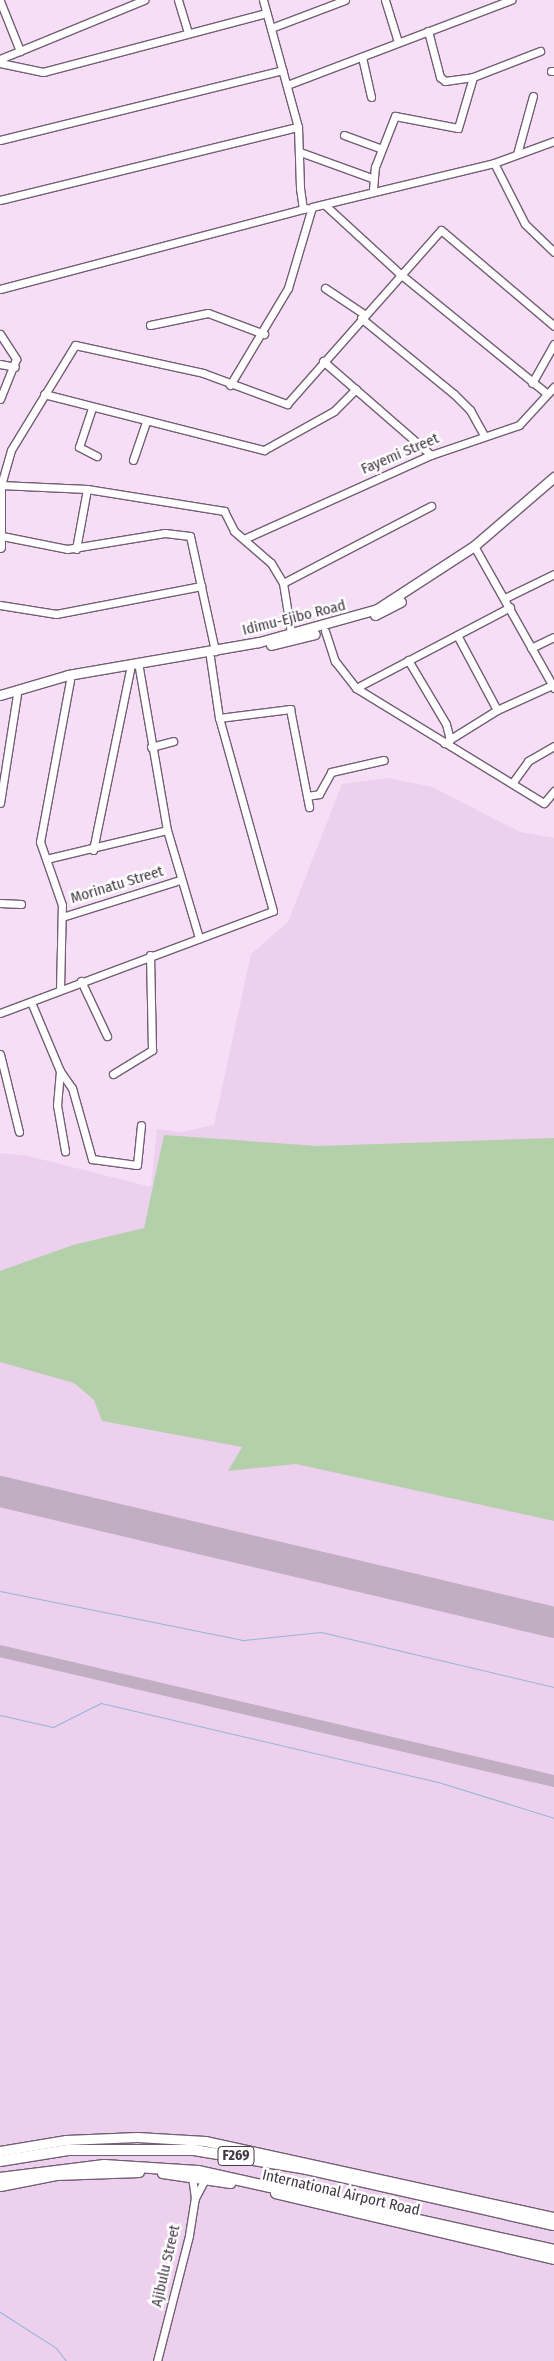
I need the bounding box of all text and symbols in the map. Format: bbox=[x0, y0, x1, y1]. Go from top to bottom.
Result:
street label: Fayemi Street bbox=[358, 430, 442, 478]
street label: Idimu-Ejibo Road bbox=[241, 596, 347, 640]
street label: Morinatu Street bbox=[68, 862, 166, 908]
road number: F269 bbox=[217, 2144, 255, 2168]
street label: International Airport Road bbox=[260, 2166, 422, 2220]
street label: Ajibulu Street bbox=[148, 2223, 184, 2309]

